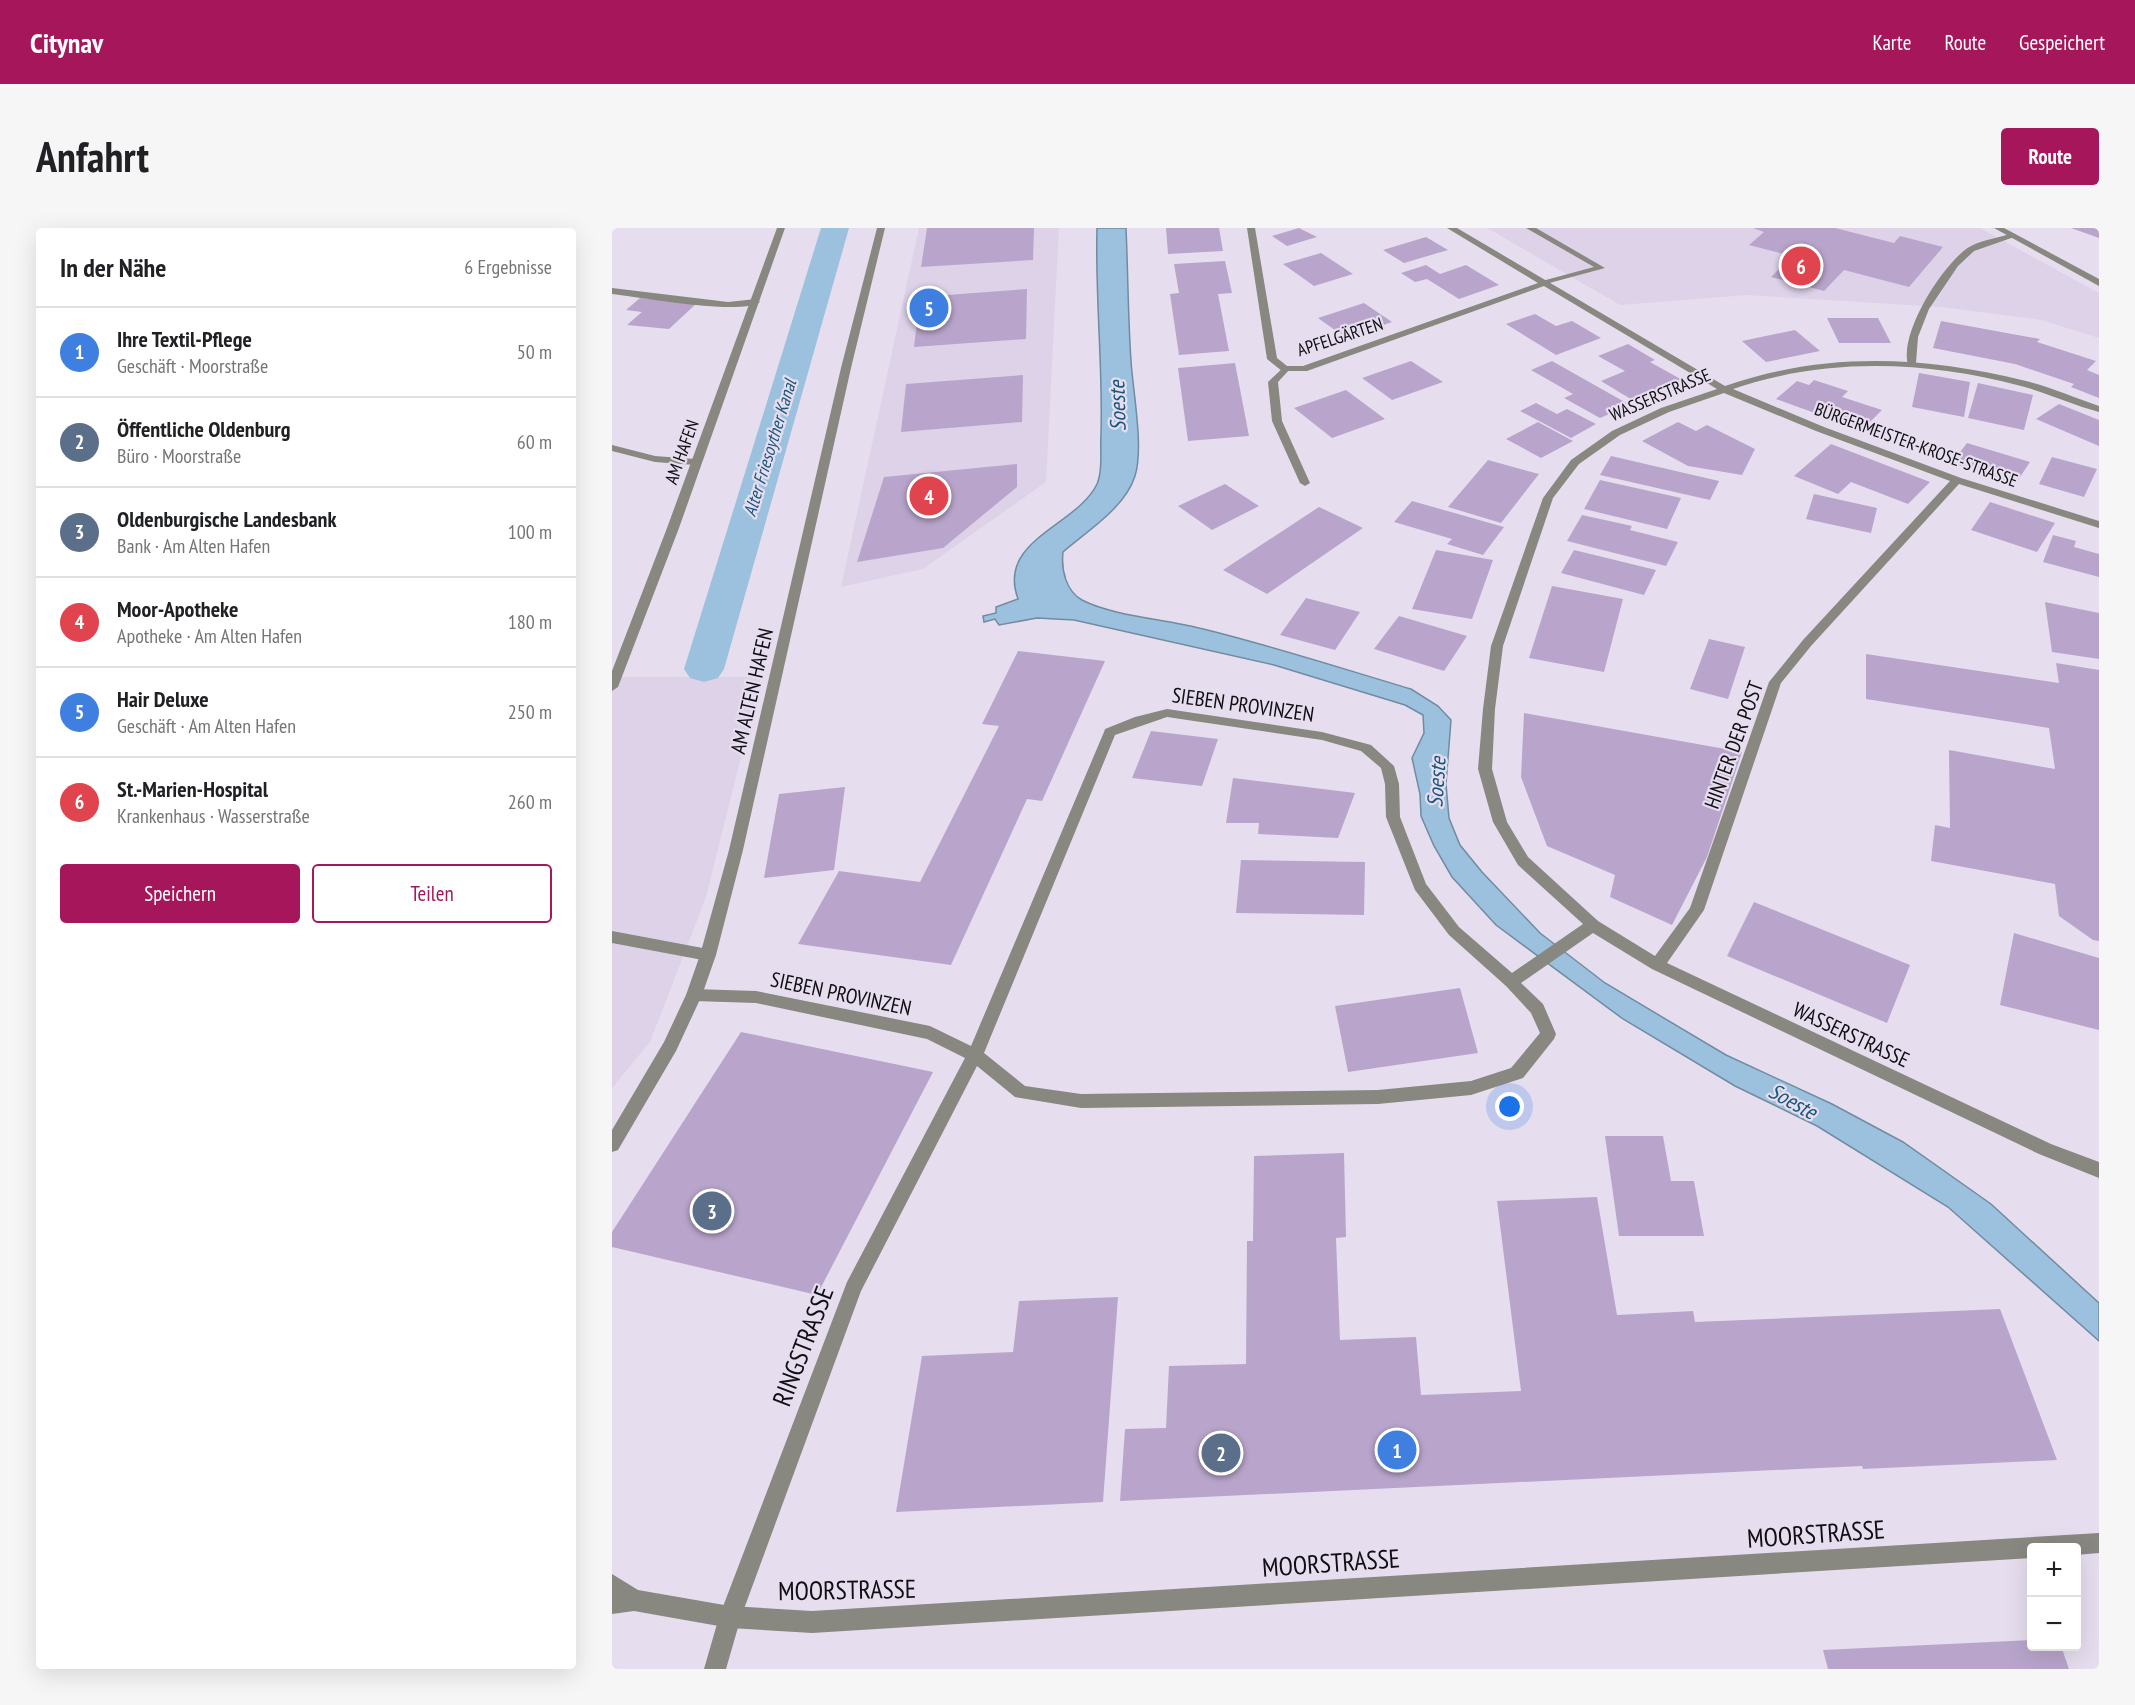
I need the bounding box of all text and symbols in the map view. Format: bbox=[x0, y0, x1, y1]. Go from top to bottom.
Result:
text: Citynav bbox=[30, 24, 103, 61]
text: Karte bbox=[1873, 29, 1911, 56]
text: Route bbox=[1944, 29, 1986, 56]
text: Gespeichert bbox=[2019, 29, 2105, 56]
button: Route bbox=[2001, 128, 2099, 185]
text: Anfahrt bbox=[36, 129, 149, 184]
pin: 6 bbox=[1782, 243, 1820, 288]
text: In der Nähe bbox=[60, 251, 166, 284]
text: 6 Ergebnisse bbox=[464, 254, 552, 280]
pin: 5 bbox=[910, 286, 948, 331]
street label: APFELGÄRTEN bbox=[1294, 312, 1386, 361]
text: Ihre Textil-Pflege bbox=[117, 325, 252, 353]
text: 1 bbox=[75, 339, 84, 365]
text: 50 m bbox=[517, 339, 552, 365]
text: Geschäft · Moorstraße bbox=[117, 353, 268, 379]
street label: WASSERSTRASSE bbox=[1606, 363, 1714, 426]
water label: Alter Friesoyther Kanal bbox=[738, 375, 802, 519]
water label: Soeste bbox=[1102, 378, 1132, 432]
street label: BÜRGERMEISTER-KROSE-STRASSE bbox=[1811, 397, 2021, 492]
text: Öffentliche Oldenburg bbox=[117, 415, 291, 443]
street label: AM HAFEN bbox=[659, 417, 704, 487]
text: 2 bbox=[75, 429, 84, 455]
text: 60 m bbox=[517, 429, 552, 455]
text: Büro · Moorstraße bbox=[117, 443, 241, 469]
pin: 4 bbox=[910, 474, 948, 518]
text: Oldenburgische Landesbank bbox=[117, 505, 336, 533]
text: 3 bbox=[75, 519, 84, 545]
text: 100 m bbox=[508, 519, 552, 545]
text: Bank · Am Alten Hafen bbox=[117, 533, 270, 559]
text: Moor-Apotheke bbox=[117, 595, 238, 623]
text: 4 bbox=[75, 609, 84, 635]
text: 180 m bbox=[508, 609, 552, 635]
text: Apotheke · Am Alten Hafen bbox=[117, 623, 302, 649]
street label: AM ALTEN HAFEN bbox=[724, 625, 779, 756]
street label: HINTER DER POST bbox=[1698, 677, 1769, 812]
street label: SIEBEN PROVINZEN bbox=[1170, 681, 1316, 728]
text: Hair Deluxe bbox=[117, 685, 209, 713]
text: 5 bbox=[75, 699, 84, 725]
text: 250 m bbox=[508, 699, 552, 725]
text: Geschäft · Am Alten Hafen bbox=[117, 713, 296, 739]
water label: Soeste bbox=[1420, 754, 1452, 808]
text: St.-Marien-Hospital bbox=[117, 775, 268, 803]
text: 6 bbox=[75, 789, 84, 815]
text: 260 m bbox=[508, 789, 552, 815]
text: Krankenhaus · Wasserstraße bbox=[117, 803, 310, 829]
button: Speichern bbox=[60, 864, 300, 923]
button: Teilen bbox=[312, 864, 552, 923]
street label: SIEBEN PROVINZEN bbox=[768, 965, 914, 1022]
street label: WASSERSTRASSE bbox=[1789, 996, 1914, 1073]
water label: Soeste bbox=[1764, 1077, 1824, 1126]
your location bbox=[1495, 1092, 1524, 1121]
pin: 3 bbox=[692, 1188, 732, 1234]
street label: RINGSTRASSE bbox=[765, 1281, 840, 1410]
pin: 1 bbox=[1378, 1428, 1416, 1472]
pin: 2 bbox=[1202, 1430, 1240, 1476]
street label: MOORSTRASSE bbox=[1746, 1512, 1886, 1555]
street label: MOORSTRASSE bbox=[1261, 1541, 1401, 1584]
map controls bbox=[2027, 1543, 2081, 1651]
button: + bbox=[2027, 1543, 2081, 1597]
street label: MOORSTRASSE bbox=[778, 1572, 916, 1607]
button: − bbox=[2027, 1597, 2081, 1651]

